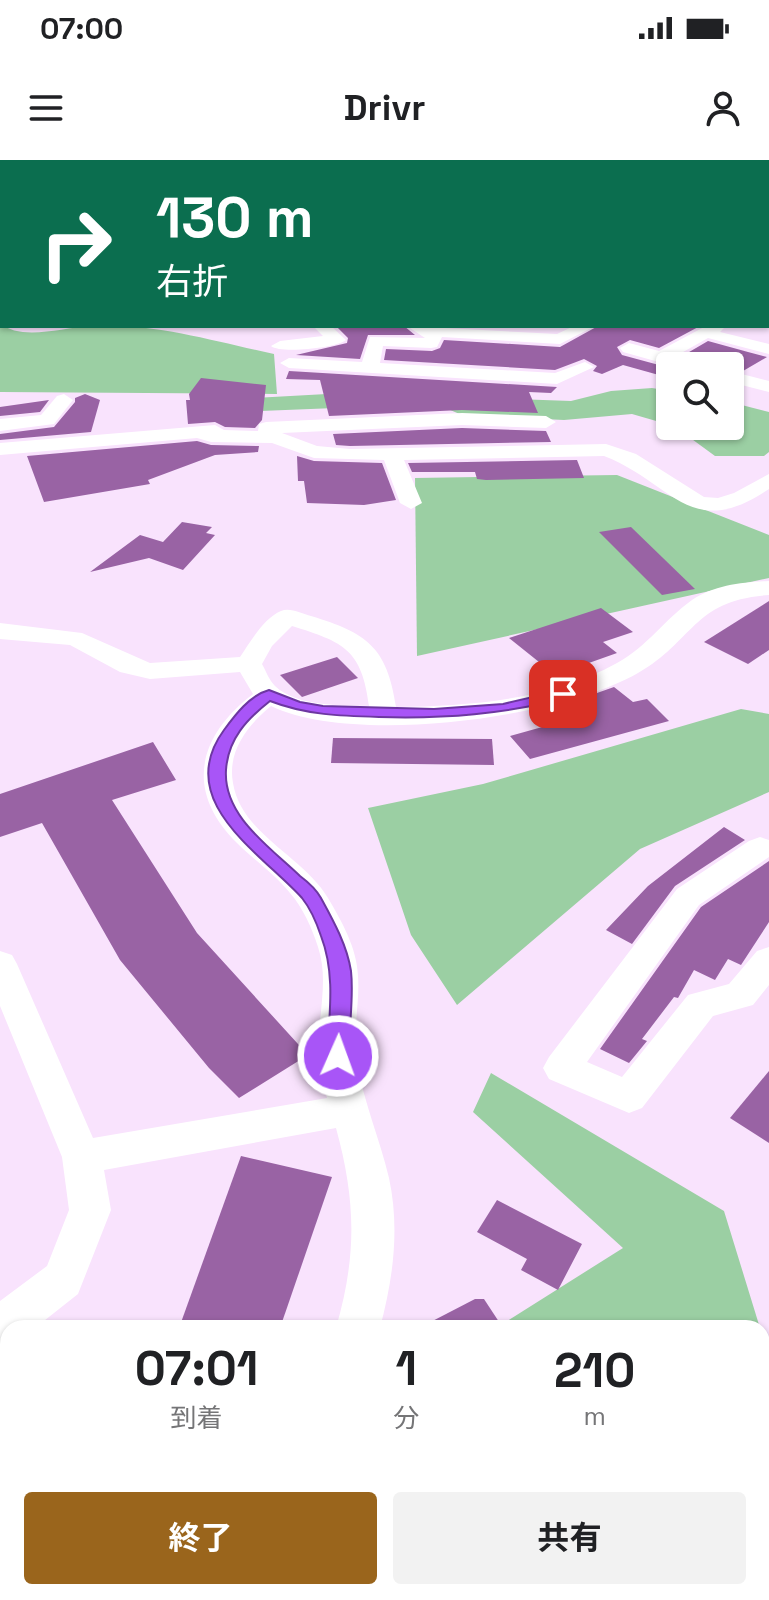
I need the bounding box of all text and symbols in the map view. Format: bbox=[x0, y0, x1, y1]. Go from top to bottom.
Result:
text: 07:00 bbox=[40, 9, 123, 48]
text: Drivr bbox=[344, 85, 425, 131]
icon: menu bbox=[24, 86, 68, 130]
icon: person bbox=[701, 86, 745, 130]
text: 130 m bbox=[156, 182, 314, 253]
icon: right bbox=[24, 192, 128, 296]
text: 右折 bbox=[156, 259, 228, 305]
map controls bbox=[656, 352, 744, 440]
button: search bbox=[656, 352, 744, 440]
pin bbox=[529, 660, 597, 728]
icon: arrive bbox=[541, 672, 585, 716]
position arrow bbox=[296, 1014, 380, 1098]
text: 07:01 bbox=[135, 1338, 259, 1399]
text: 1 bbox=[395, 1338, 417, 1399]
text: 210 bbox=[554, 1340, 635, 1401]
text: m bbox=[583, 1399, 606, 1433]
text: 到着 bbox=[171, 1401, 223, 1435]
text: 分 bbox=[393, 1401, 419, 1435]
button: 終了 bbox=[24, 1492, 377, 1584]
button: 共有 bbox=[393, 1492, 746, 1584]

